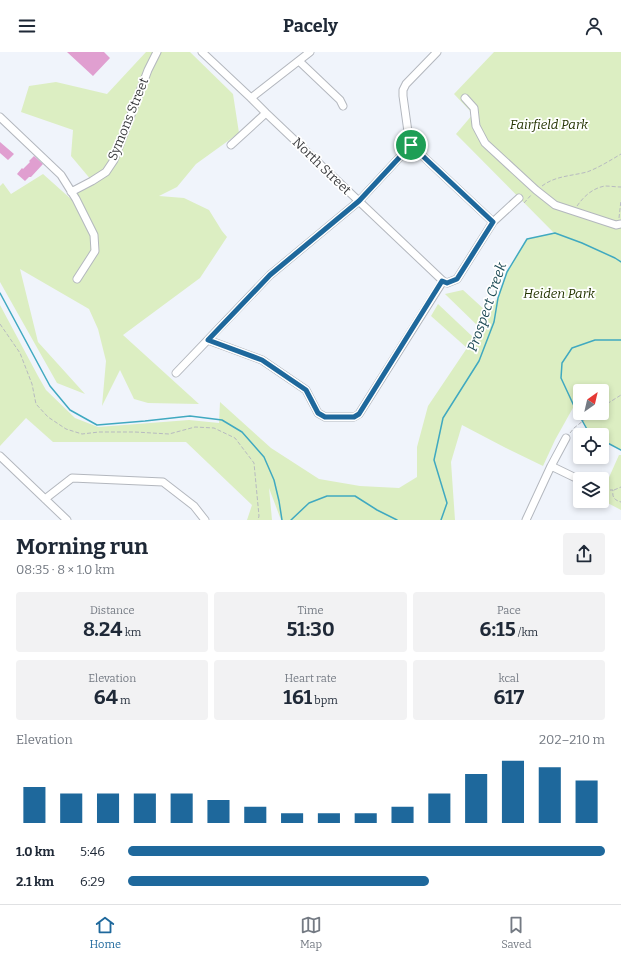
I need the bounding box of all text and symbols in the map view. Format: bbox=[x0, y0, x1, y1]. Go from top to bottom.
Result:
icon: menu bbox=[16, 15, 38, 37]
text: Pacely bbox=[283, 15, 338, 37]
icon: person bbox=[583, 15, 605, 37]
street label: Symons Street bbox=[105, 75, 152, 162]
park label: Fairfield Park bbox=[510, 117, 589, 132]
pin bbox=[394, 128, 428, 162]
street label: North Street bbox=[290, 134, 354, 198]
icon: arrive bbox=[400, 134, 422, 156]
water label: Prospect Creek bbox=[464, 260, 510, 354]
park label: Heiden Park bbox=[523, 286, 596, 301]
north arrow bbox=[573, 384, 609, 420]
map controls bbox=[573, 384, 609, 508]
button: locate bbox=[573, 428, 609, 464]
button: layers bbox=[573, 472, 609, 508]
text: Morning run bbox=[16, 533, 148, 560]
button: share bbox=[563, 533, 605, 575]
text: 08:35 · 8 × 1.0 km bbox=[16, 562, 115, 577]
text: Distance bbox=[90, 604, 134, 617]
text: Time bbox=[298, 604, 323, 617]
text: Pace bbox=[497, 604, 521, 617]
text: 8.24 bbox=[83, 617, 123, 641]
text: 51:30 bbox=[286, 617, 335, 641]
text: 6:15 bbox=[480, 617, 516, 641]
text: km bbox=[123, 626, 141, 639]
text: /km bbox=[516, 626, 538, 639]
text: Elevation bbox=[88, 672, 136, 685]
text: Heart rate bbox=[284, 672, 337, 685]
text: kcal bbox=[499, 672, 519, 685]
text: 64 bbox=[94, 685, 118, 709]
text: 161 bbox=[283, 685, 312, 709]
text: 617 bbox=[493, 685, 524, 709]
text: m bbox=[118, 694, 131, 707]
text: bpm bbox=[312, 694, 338, 707]
text: Elevation bbox=[16, 732, 73, 747]
text: 202–210 m bbox=[539, 732, 605, 747]
text: 1.0 km bbox=[16, 844, 55, 859]
text: 5:46 bbox=[80, 844, 105, 859]
text: 2.1 km bbox=[16, 874, 54, 889]
text: 6:29 bbox=[80, 874, 105, 889]
tab: Home bbox=[90, 914, 121, 951]
tab: Map bbox=[300, 914, 322, 951]
tab: Saved bbox=[501, 914, 531, 951]

